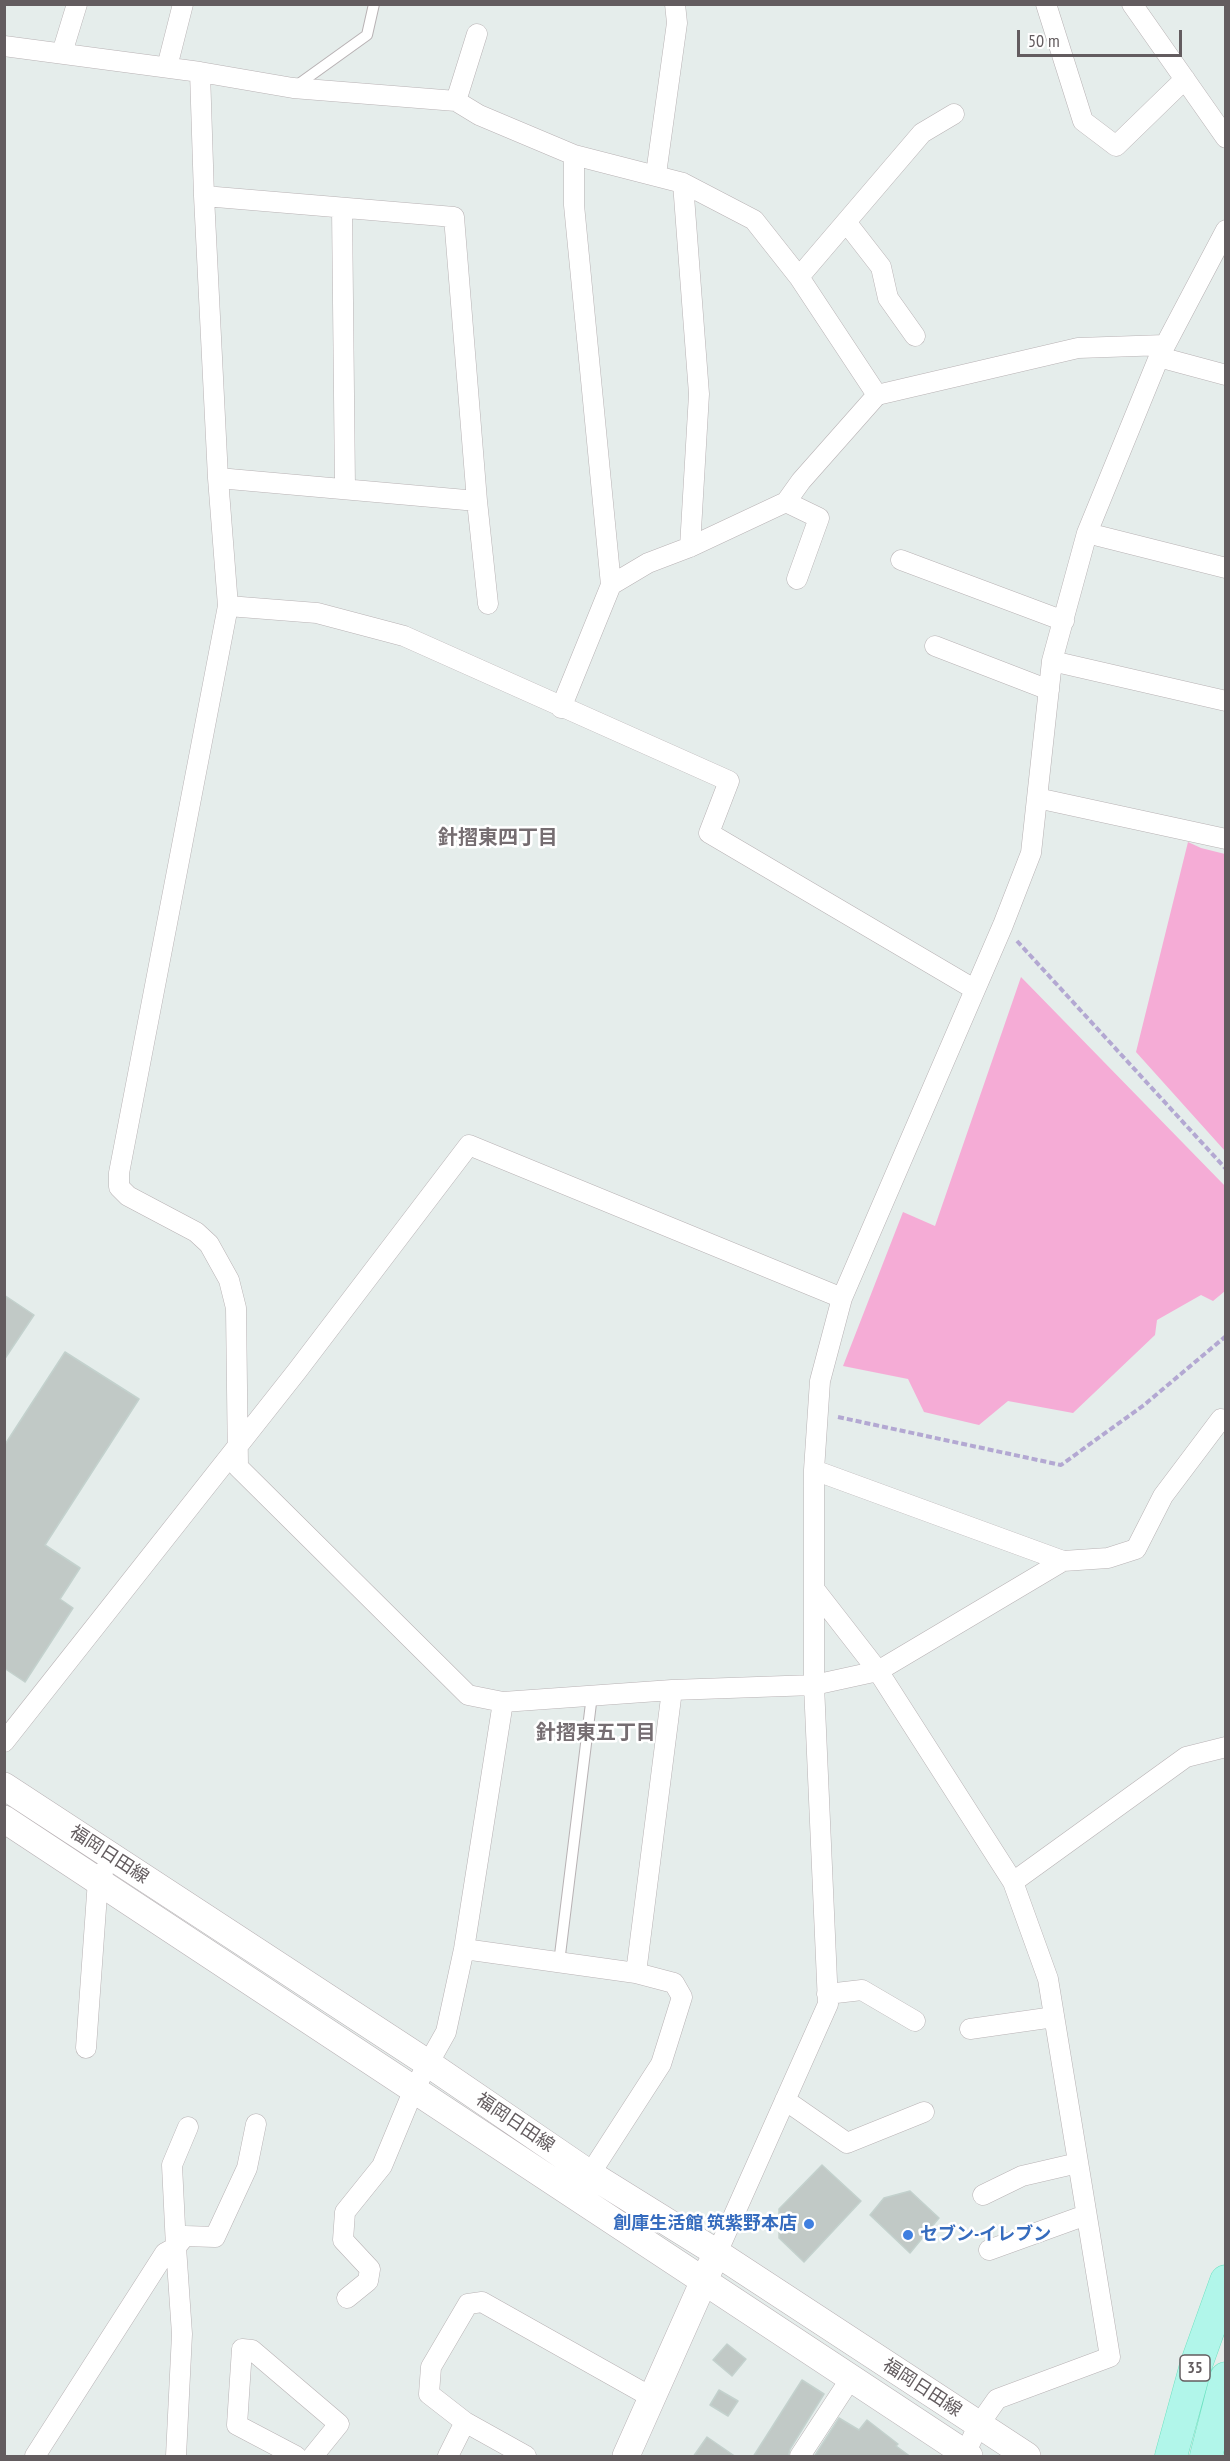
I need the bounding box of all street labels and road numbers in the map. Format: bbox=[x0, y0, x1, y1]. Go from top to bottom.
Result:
street label: 福岡日田線 bbox=[65, 1821, 153, 1889]
street label: 福岡日田線 bbox=[472, 2089, 558, 2157]
street label: 福岡日田線 bbox=[878, 2354, 966, 2422]
road number: 35 bbox=[1180, 2355, 1210, 2381]

